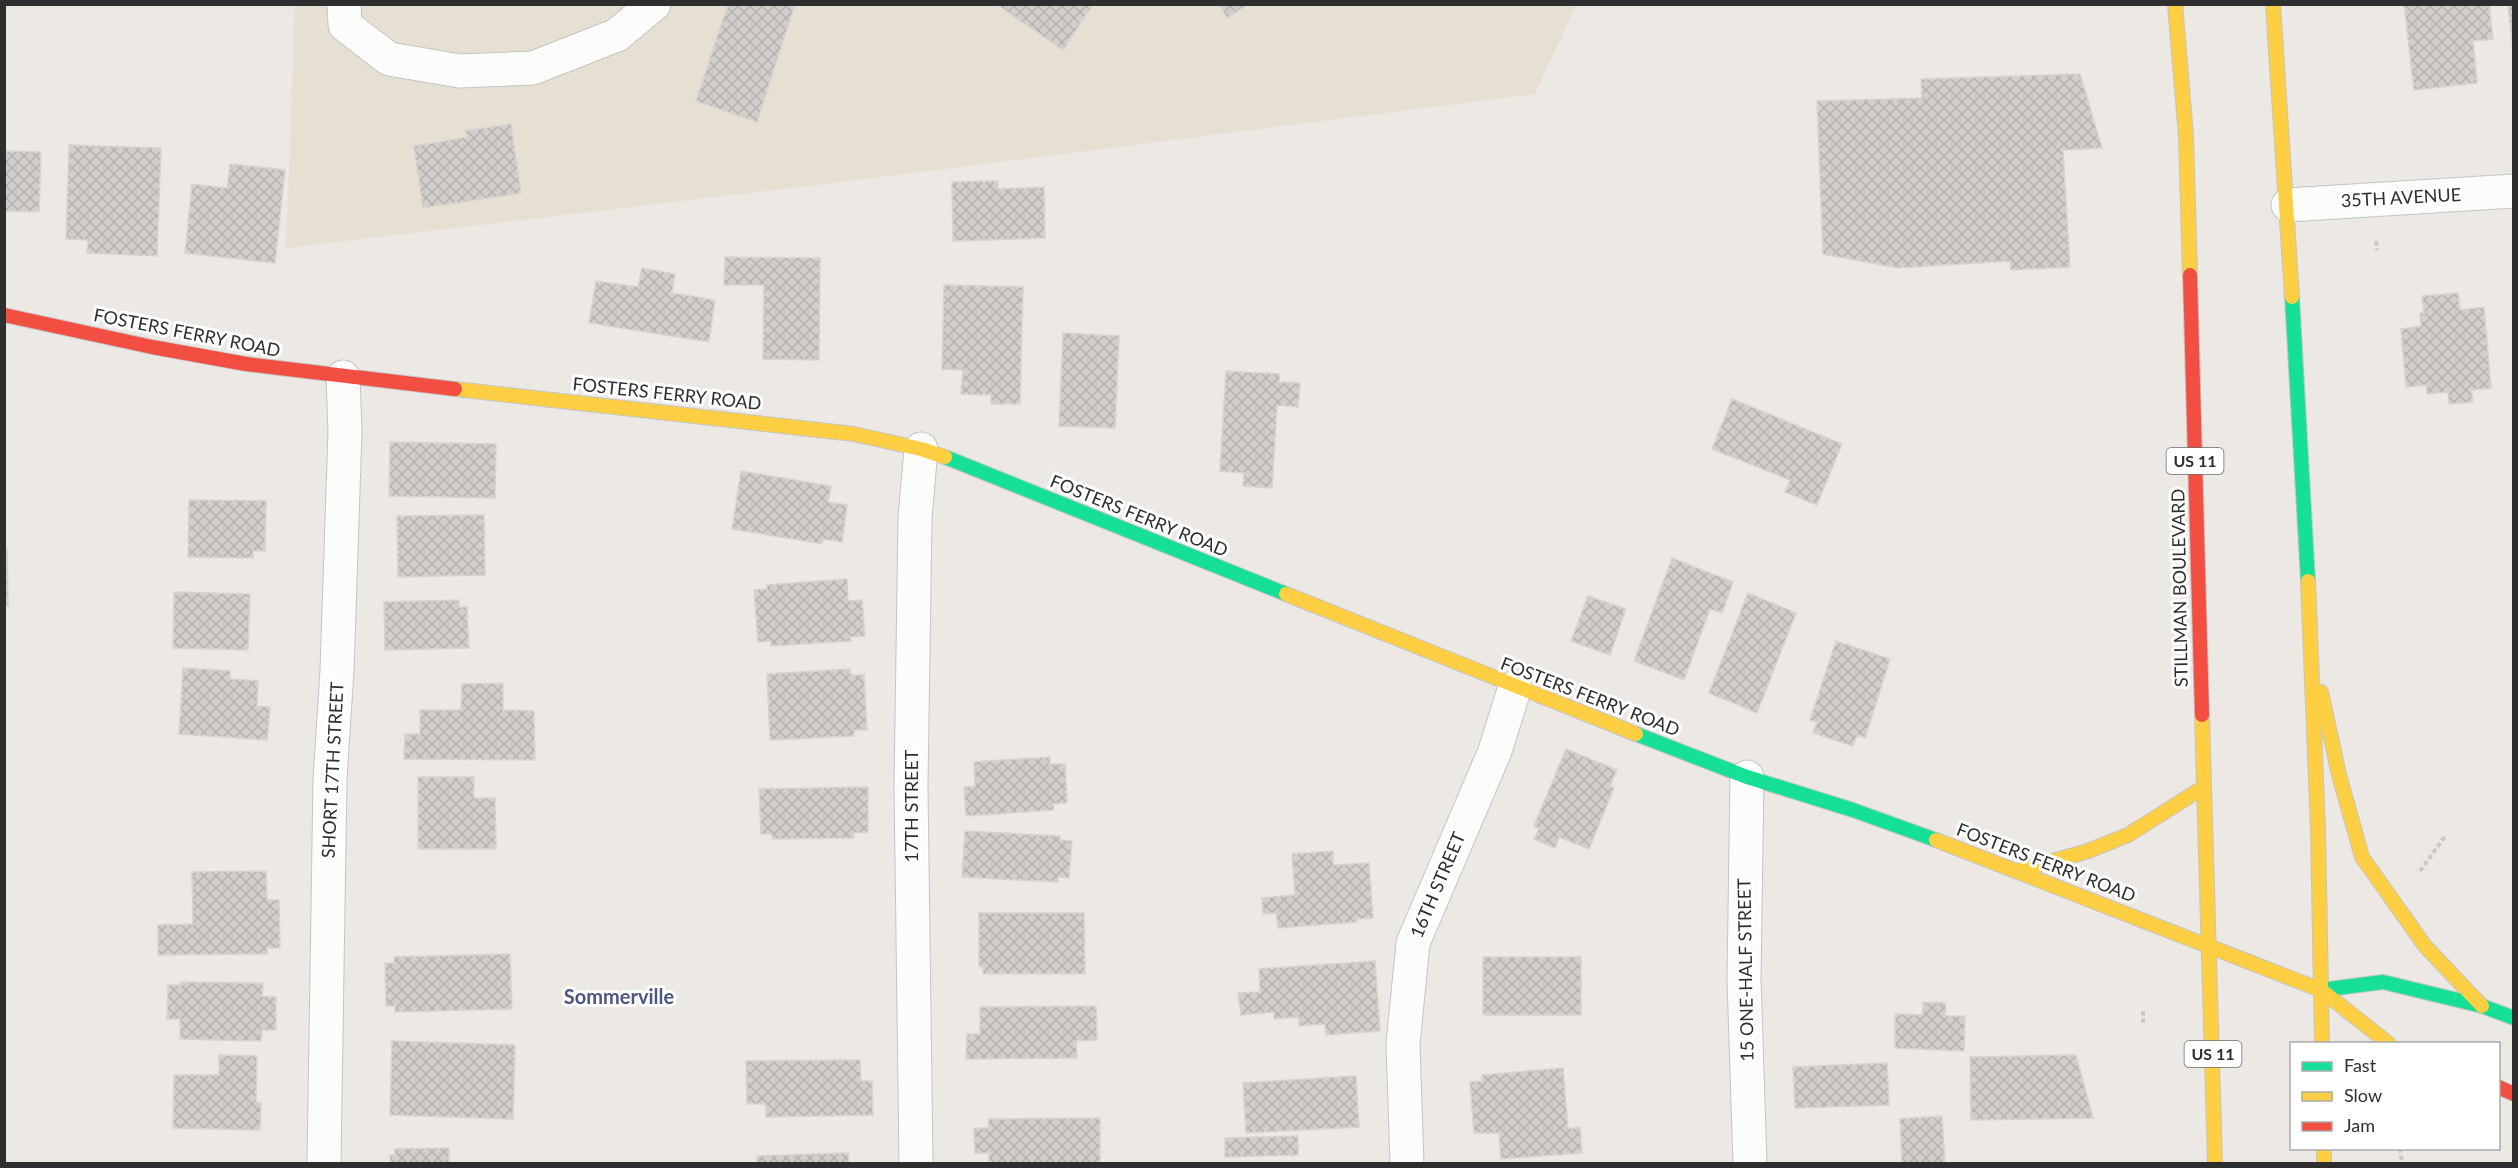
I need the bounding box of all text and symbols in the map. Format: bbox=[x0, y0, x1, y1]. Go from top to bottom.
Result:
street label: 35TH AVENUE bbox=[2340, 183, 2462, 211]
street label: FOSTERS FERRY ROAD bbox=[92, 303, 282, 361]
street label: FOSTERS FERRY ROAD bbox=[572, 372, 763, 414]
road number: US 11 bbox=[2166, 448, 2224, 474]
street label: FOSTERS FERRY ROAD bbox=[1047, 469, 1231, 561]
street label: STILLMAN BOULEVARD bbox=[2166, 489, 2192, 687]
street label: FOSTERS FERRY ROAD bbox=[1498, 652, 1683, 740]
street label: SHORT 17TH STREET bbox=[316, 681, 348, 859]
street label: 17TH STREET bbox=[900, 749, 922, 862]
street label: FOSTERS FERRY ROAD bbox=[1954, 818, 2139, 906]
street label: 16TH STREET bbox=[1405, 828, 1469, 941]
street label: 15 ONE-HALF STREET bbox=[1732, 878, 1758, 1062]
district label: Sommerville bbox=[564, 984, 674, 1008]
road number: US 11 bbox=[2184, 1041, 2242, 1067]
legend bbox=[2290, 1042, 2500, 1150]
text: Fast bbox=[2344, 1054, 2377, 1076]
text: Slow bbox=[2344, 1084, 2382, 1106]
text: Jam bbox=[2344, 1114, 2375, 1136]

